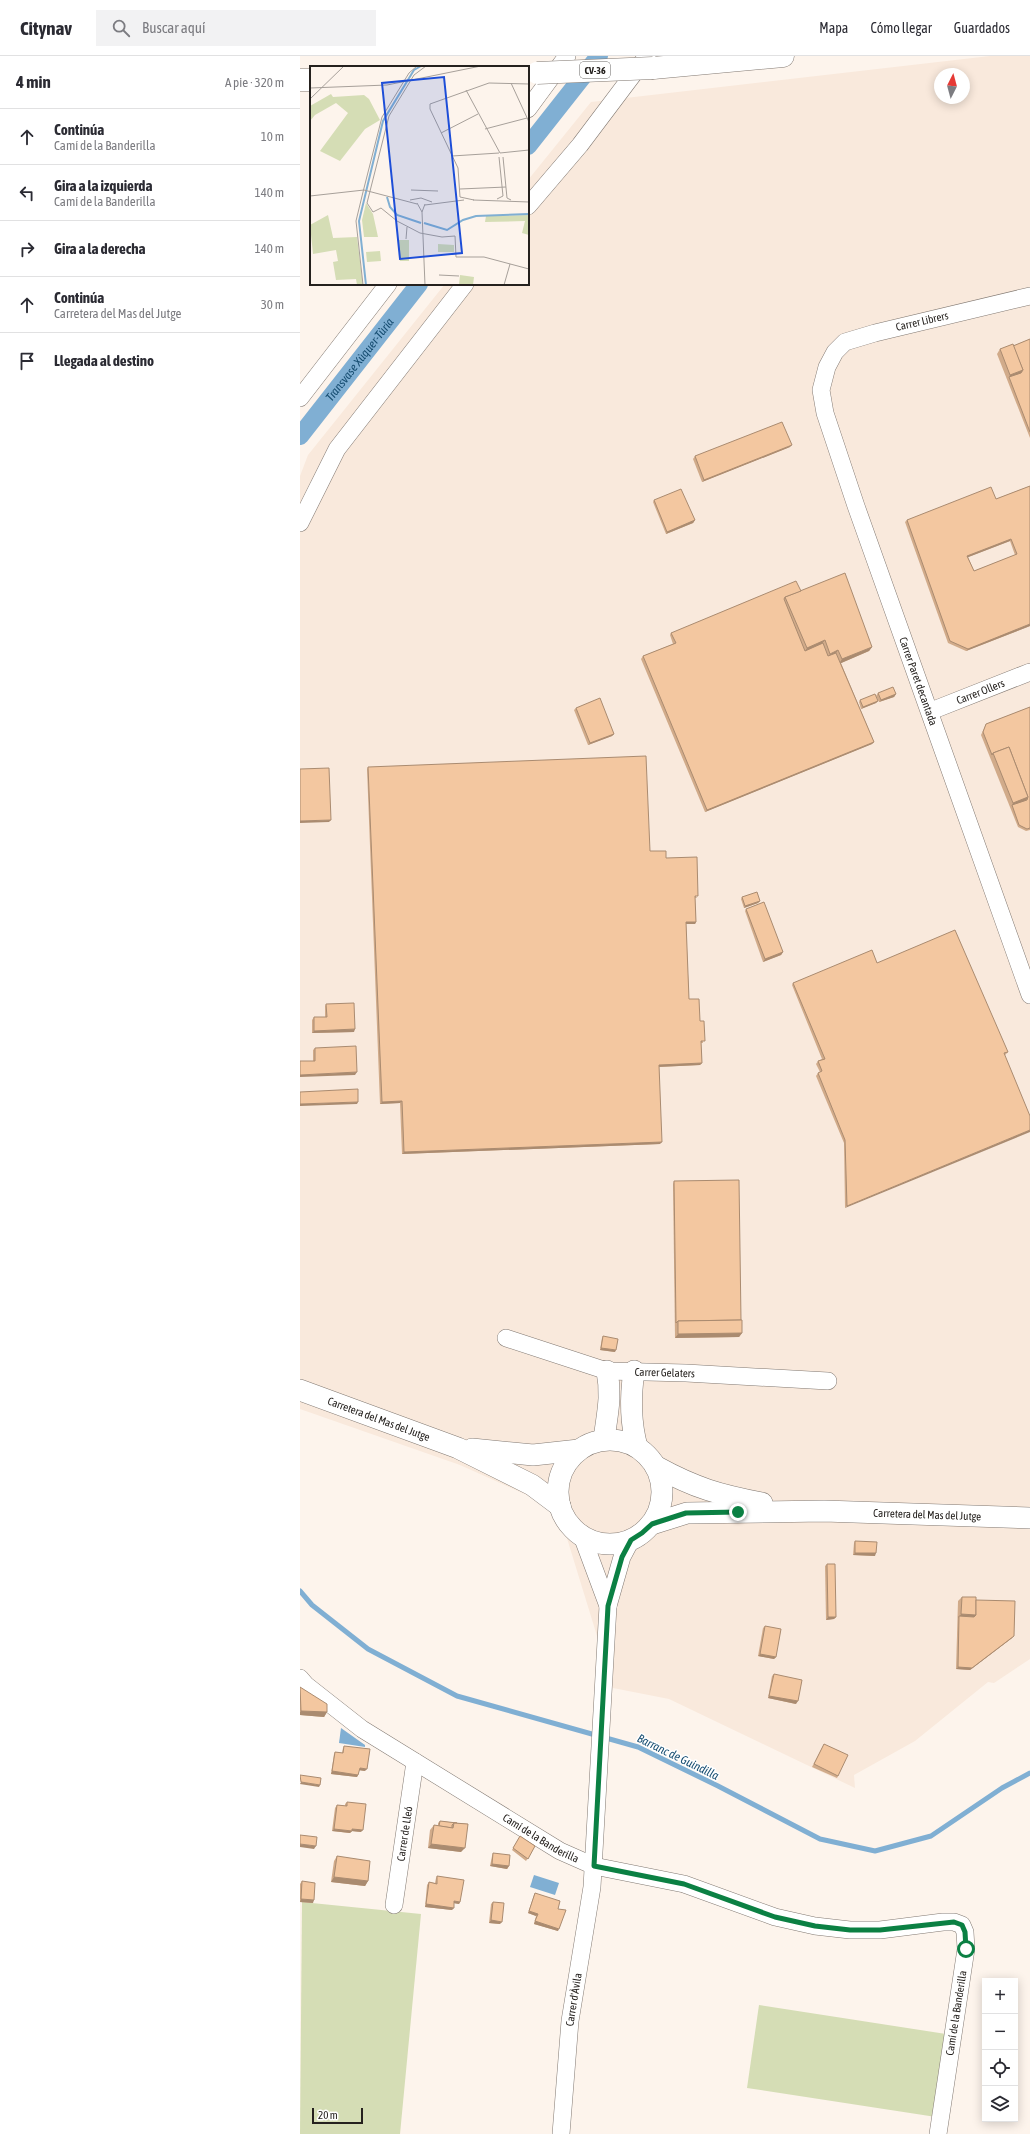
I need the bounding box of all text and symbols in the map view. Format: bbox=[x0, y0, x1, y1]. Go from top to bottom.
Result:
search box bbox=[96, 10, 376, 46]
text: Citynav bbox=[20, 17, 72, 39]
icon: search bbox=[110, 17, 132, 39]
text: Buscar aquí bbox=[142, 19, 206, 36]
text: Mapa bbox=[819, 20, 848, 36]
text: Cómo llegar bbox=[870, 20, 932, 36]
text: Guardados bbox=[954, 20, 1010, 36]
road number: CV-36 bbox=[580, 62, 610, 78]
inset map bbox=[310, 66, 529, 285]
north arrow bbox=[934, 68, 970, 104]
text: 4 min bbox=[16, 72, 51, 92]
text: A pie · 320 m bbox=[225, 75, 284, 90]
text: Continúa bbox=[54, 121, 104, 138]
icon: ahead bbox=[16, 126, 38, 148]
text: 10 m bbox=[261, 129, 284, 144]
text: Camí de la Banderilla bbox=[54, 138, 155, 153]
text: Gira a la izquierda bbox=[54, 177, 152, 194]
icon: left bbox=[16, 182, 38, 204]
text: 140 m bbox=[255, 185, 284, 200]
text: Camí de la Banderilla bbox=[54, 194, 155, 209]
icon: right bbox=[16, 238, 38, 260]
text: Gira a la derecha bbox=[54, 240, 145, 257]
text: 140 m bbox=[255, 241, 284, 256]
text: Continúa bbox=[54, 289, 104, 306]
icon: ahead bbox=[16, 294, 38, 316]
text: 30 m bbox=[261, 297, 284, 312]
text: Carretera del Mas del Jutge bbox=[54, 306, 182, 321]
street label: Carrer Librers bbox=[895, 309, 950, 333]
water label: Transvase Xùquer-Tùria bbox=[323, 315, 397, 404]
icon: arrive bbox=[16, 350, 38, 372]
text: Llegada al destino bbox=[54, 352, 154, 369]
street label: Carrer Paret decantada bbox=[897, 635, 940, 727]
street label: Carrer Ollers bbox=[955, 677, 1006, 706]
street label: Carrer Gelaters bbox=[634, 1366, 695, 1379]
street label: Carretera del Mas del Jutge bbox=[326, 1395, 432, 1443]
route end bbox=[729, 1503, 747, 1521]
street label: Carretera del Mas del Jutge bbox=[873, 1507, 981, 1522]
water label: Barranc de Guindilla bbox=[635, 1731, 722, 1783]
street label: Carrer de Lleó bbox=[395, 1806, 414, 1862]
street label: Camí de la Banderilla bbox=[501, 1811, 581, 1865]
route start bbox=[957, 1940, 975, 1958]
street label: Camí de la Banderilla bbox=[943, 1970, 969, 2056]
street label: Carrer d'Àvila bbox=[564, 1972, 584, 2027]
map controls bbox=[982, 1978, 1018, 2122]
button: + bbox=[982, 1978, 1018, 2014]
button: − bbox=[982, 2014, 1018, 2050]
button: locate bbox=[982, 2050, 1018, 2086]
button: layers bbox=[982, 2086, 1018, 2122]
scale bar bbox=[312, 2106, 363, 2125]
text: 20 m bbox=[318, 2109, 338, 2121]

